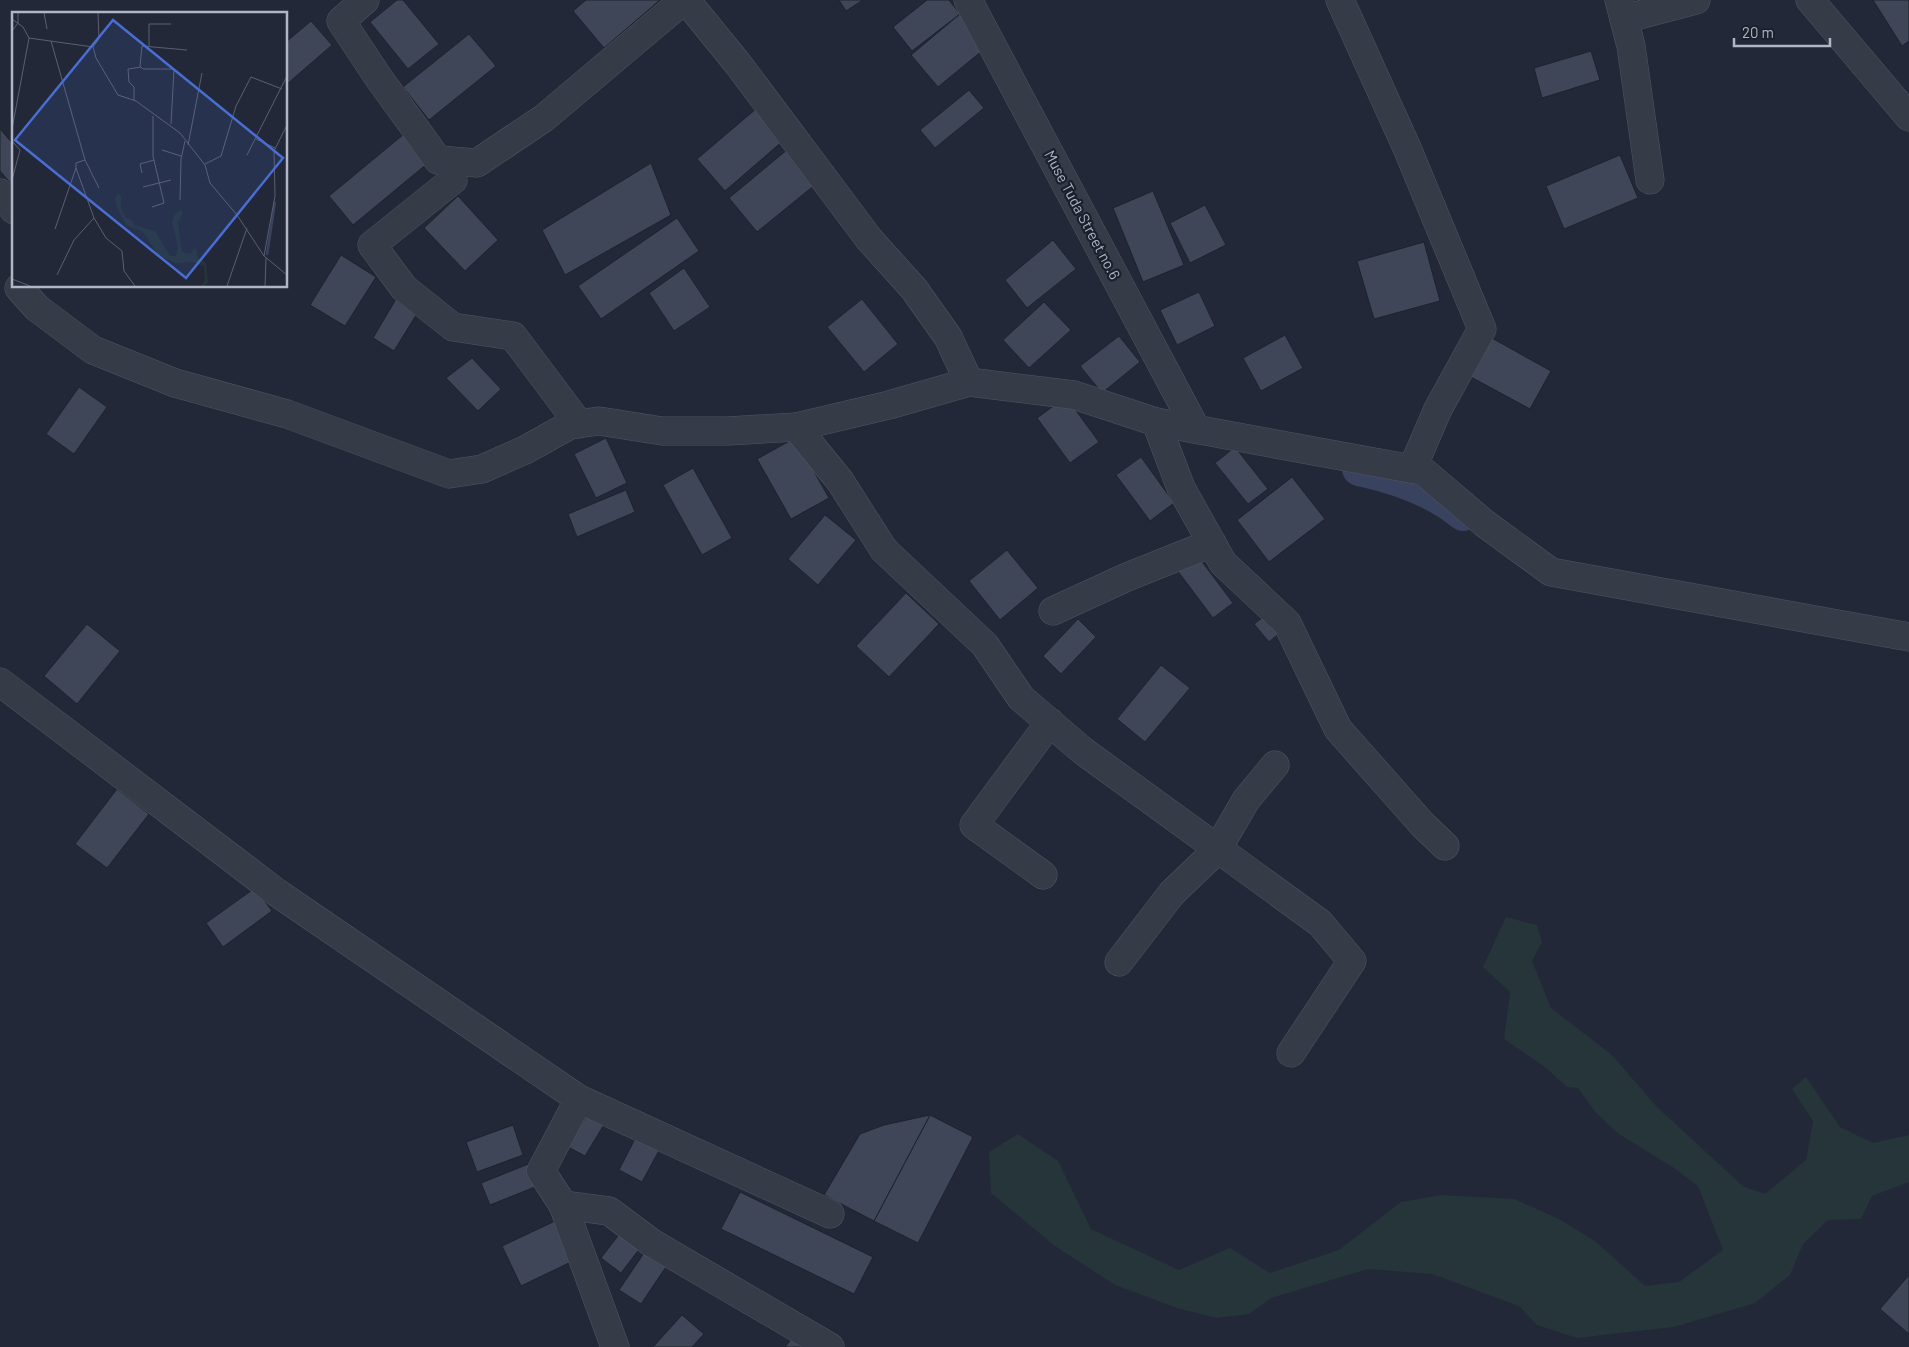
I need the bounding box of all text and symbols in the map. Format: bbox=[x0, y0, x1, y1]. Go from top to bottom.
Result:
inset map bbox=[12, 12, 288, 288]
scale bar bbox=[1734, 15, 1830, 47]
text: 20 m bbox=[1742, 23, 1774, 41]
street label: Muse Tuda Street no.6 bbox=[1041, 147, 1125, 282]

